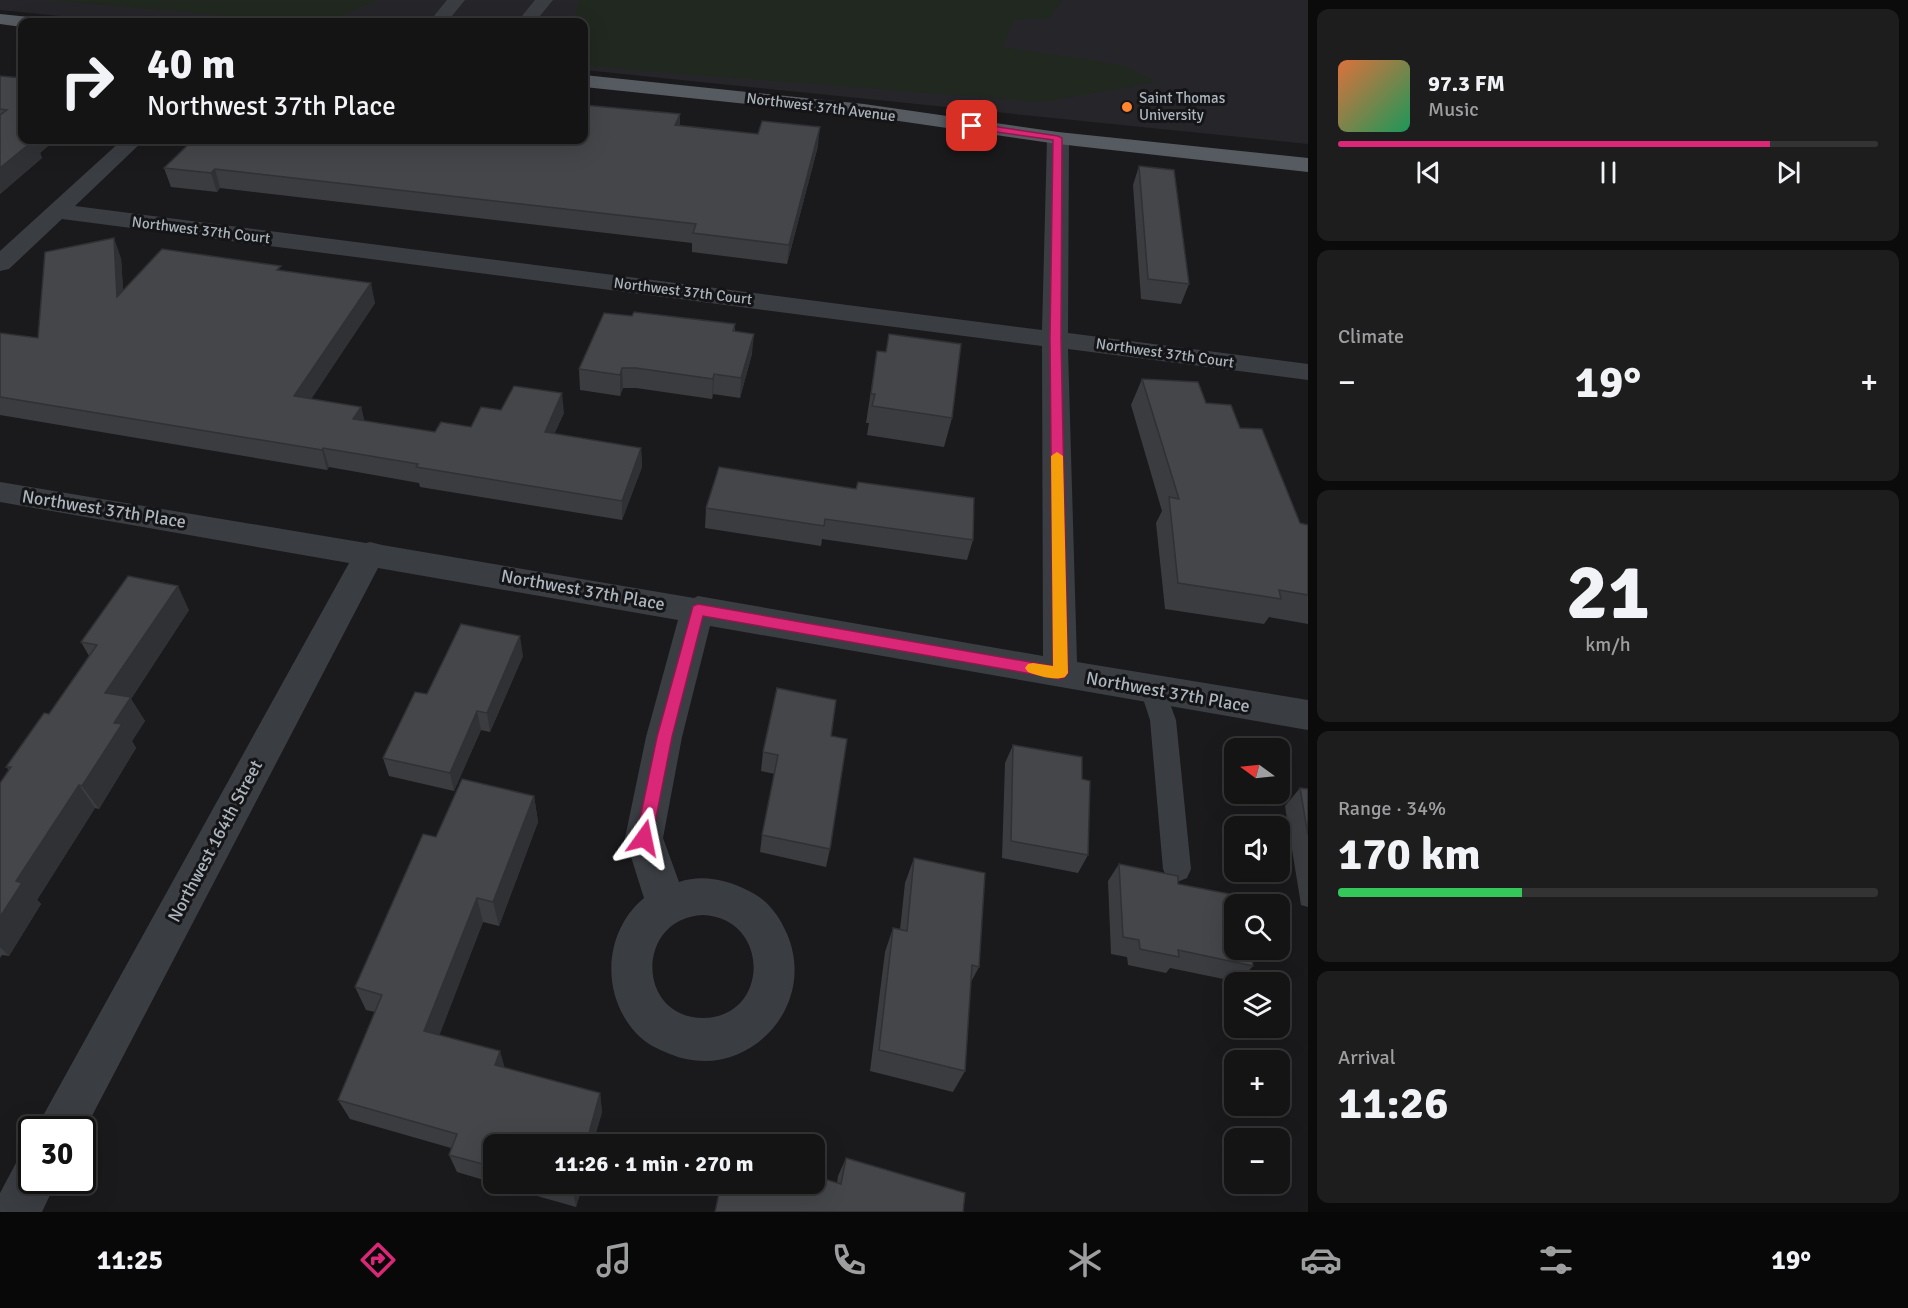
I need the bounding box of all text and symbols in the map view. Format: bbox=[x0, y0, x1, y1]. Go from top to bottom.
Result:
text: 40 m bbox=[147, 39, 236, 90]
icon: right bbox=[48, 42, 126, 120]
text: 97.3 FM bbox=[1428, 70, 1505, 97]
street label: Northwest 37th Avenue bbox=[745, 89, 897, 125]
place label: Saint Thomas University bbox=[1139, 89, 1226, 124]
text: Northwest 37th Place bbox=[147, 90, 396, 123]
text: Music bbox=[1428, 97, 1479, 122]
pin bbox=[946, 100, 997, 151]
marker: Saint Thomas University bbox=[1120, 100, 1134, 114]
icon: arrive bbox=[955, 109, 988, 142]
icon: previous bbox=[1412, 156, 1445, 189]
icon: pause bbox=[1592, 156, 1625, 189]
icon: next bbox=[1772, 156, 1805, 189]
street label: Northwest 37th Court bbox=[131, 213, 271, 247]
street label: Northwest 37th Court bbox=[613, 274, 753, 308]
text: Climate bbox=[1338, 324, 1404, 349]
street label: Northwest 37th Court bbox=[1095, 334, 1235, 372]
text: 19° bbox=[1575, 355, 1641, 410]
text: − bbox=[1338, 362, 1356, 403]
text: + bbox=[1860, 362, 1878, 403]
street label: Northwest 37th Place bbox=[20, 485, 188, 533]
text: 21 bbox=[1566, 545, 1650, 641]
street label: Northwest 37th Place bbox=[499, 565, 667, 615]
text: km/h bbox=[1585, 632, 1631, 657]
street label: Northwest 37th Place bbox=[1084, 667, 1252, 717]
north arrow bbox=[1224, 738, 1290, 804]
map controls bbox=[1224, 738, 1290, 1194]
street label: Northwest 164th Street bbox=[163, 756, 267, 926]
text: Range · 34% bbox=[1338, 796, 1446, 821]
position arrow bbox=[612, 806, 676, 870]
button: sound bbox=[1224, 816, 1290, 882]
text: 170 km bbox=[1338, 827, 1481, 882]
button: search bbox=[1224, 894, 1290, 960]
button: layers bbox=[1224, 972, 1290, 1038]
text: Arrival bbox=[1338, 1045, 1396, 1070]
button: + bbox=[1224, 1050, 1290, 1116]
text: 11:26 bbox=[1338, 1076, 1448, 1131]
speed limit sign: 30 bbox=[18, 1116, 96, 1194]
button: − bbox=[1224, 1128, 1290, 1194]
text: 11:26 · 1 min · 270 m bbox=[554, 1150, 754, 1177]
icon: directions bbox=[357, 1239, 399, 1281]
icon: music bbox=[593, 1239, 635, 1281]
icon: phone bbox=[828, 1239, 870, 1281]
icon: climate bbox=[1064, 1239, 1106, 1281]
icon: car bbox=[1300, 1239, 1342, 1281]
icon: filters bbox=[1535, 1239, 1577, 1281]
text: 11:25 bbox=[97, 1244, 163, 1277]
text: 19° bbox=[1771, 1244, 1811, 1277]

